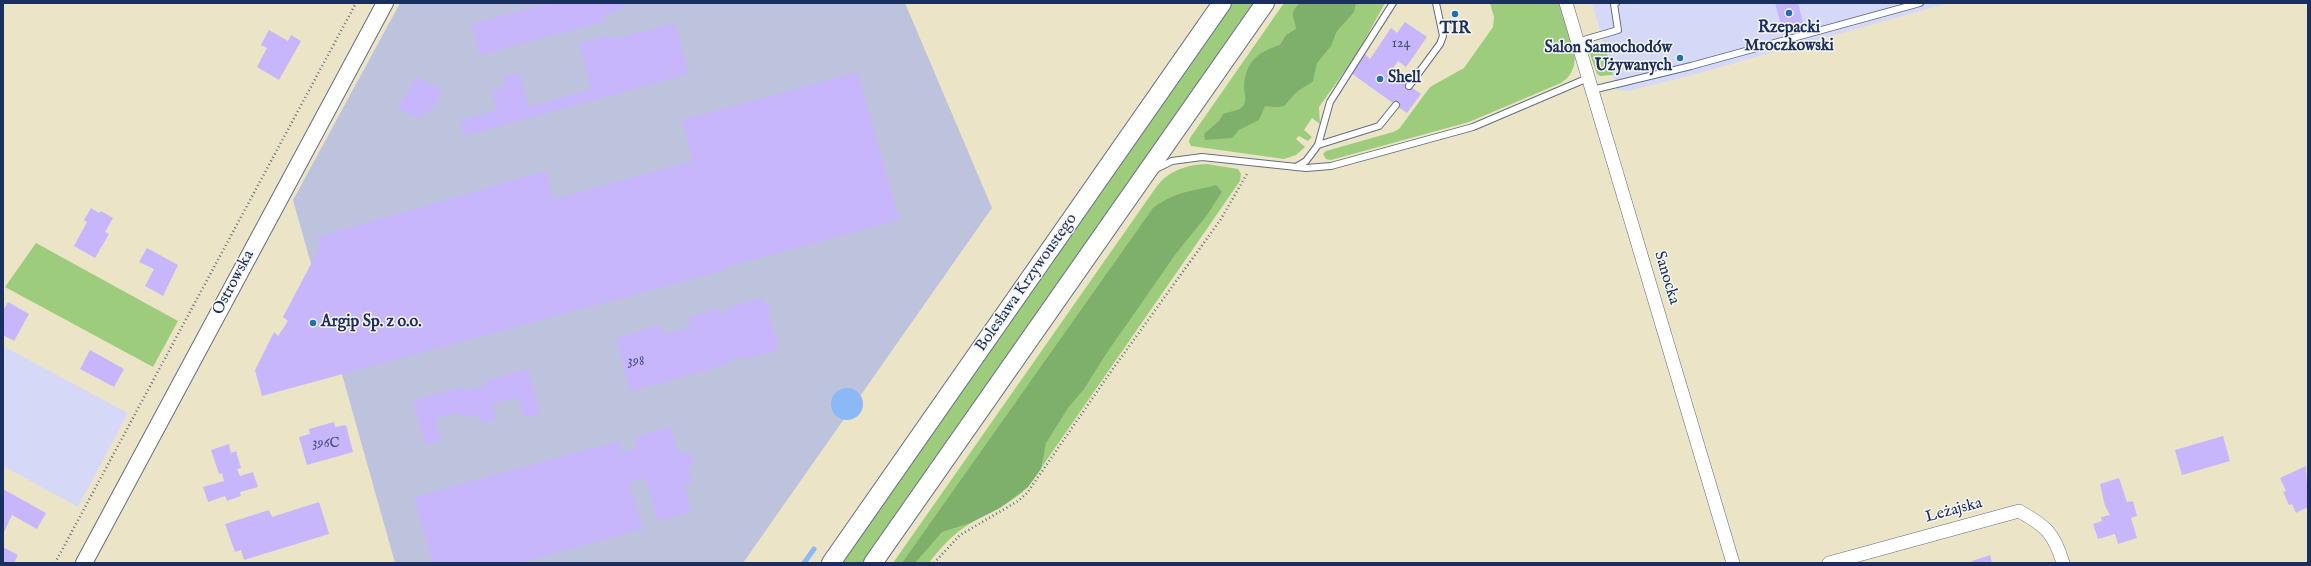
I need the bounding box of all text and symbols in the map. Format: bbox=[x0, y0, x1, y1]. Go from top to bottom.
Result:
marker: Rzepacki Mroczkowski bbox=[1784, 8, 1794, 18]
marker: TIR bbox=[1450, 9, 1460, 19]
place label: Rzepacki Mroczkowski bbox=[1744, 19, 1834, 57]
place label: TIR bbox=[1440, 20, 1470, 40]
house number: 124 bbox=[1392, 36, 1410, 52]
place label: Salon Samochodów Używanych bbox=[1545, 39, 1672, 77]
marker: Salon Samochodów Używanych bbox=[1675, 53, 1685, 63]
place label: Shell bbox=[1388, 69, 1421, 89]
marker: Shell bbox=[1375, 74, 1385, 84]
street label: Bolesława Krzywoustego bbox=[972, 210, 1082, 356]
street label: Ostrowska bbox=[209, 247, 259, 319]
street label: Sanocka bbox=[1649, 249, 1683, 307]
place label: Argip Sp. z o.o. bbox=[321, 313, 422, 333]
marker: Argip Sp. z o.o. bbox=[308, 318, 318, 328]
house number: 398 bbox=[628, 354, 644, 370]
house number: 396C bbox=[312, 436, 340, 452]
street label: Leżajska bbox=[1923, 494, 1985, 528]

